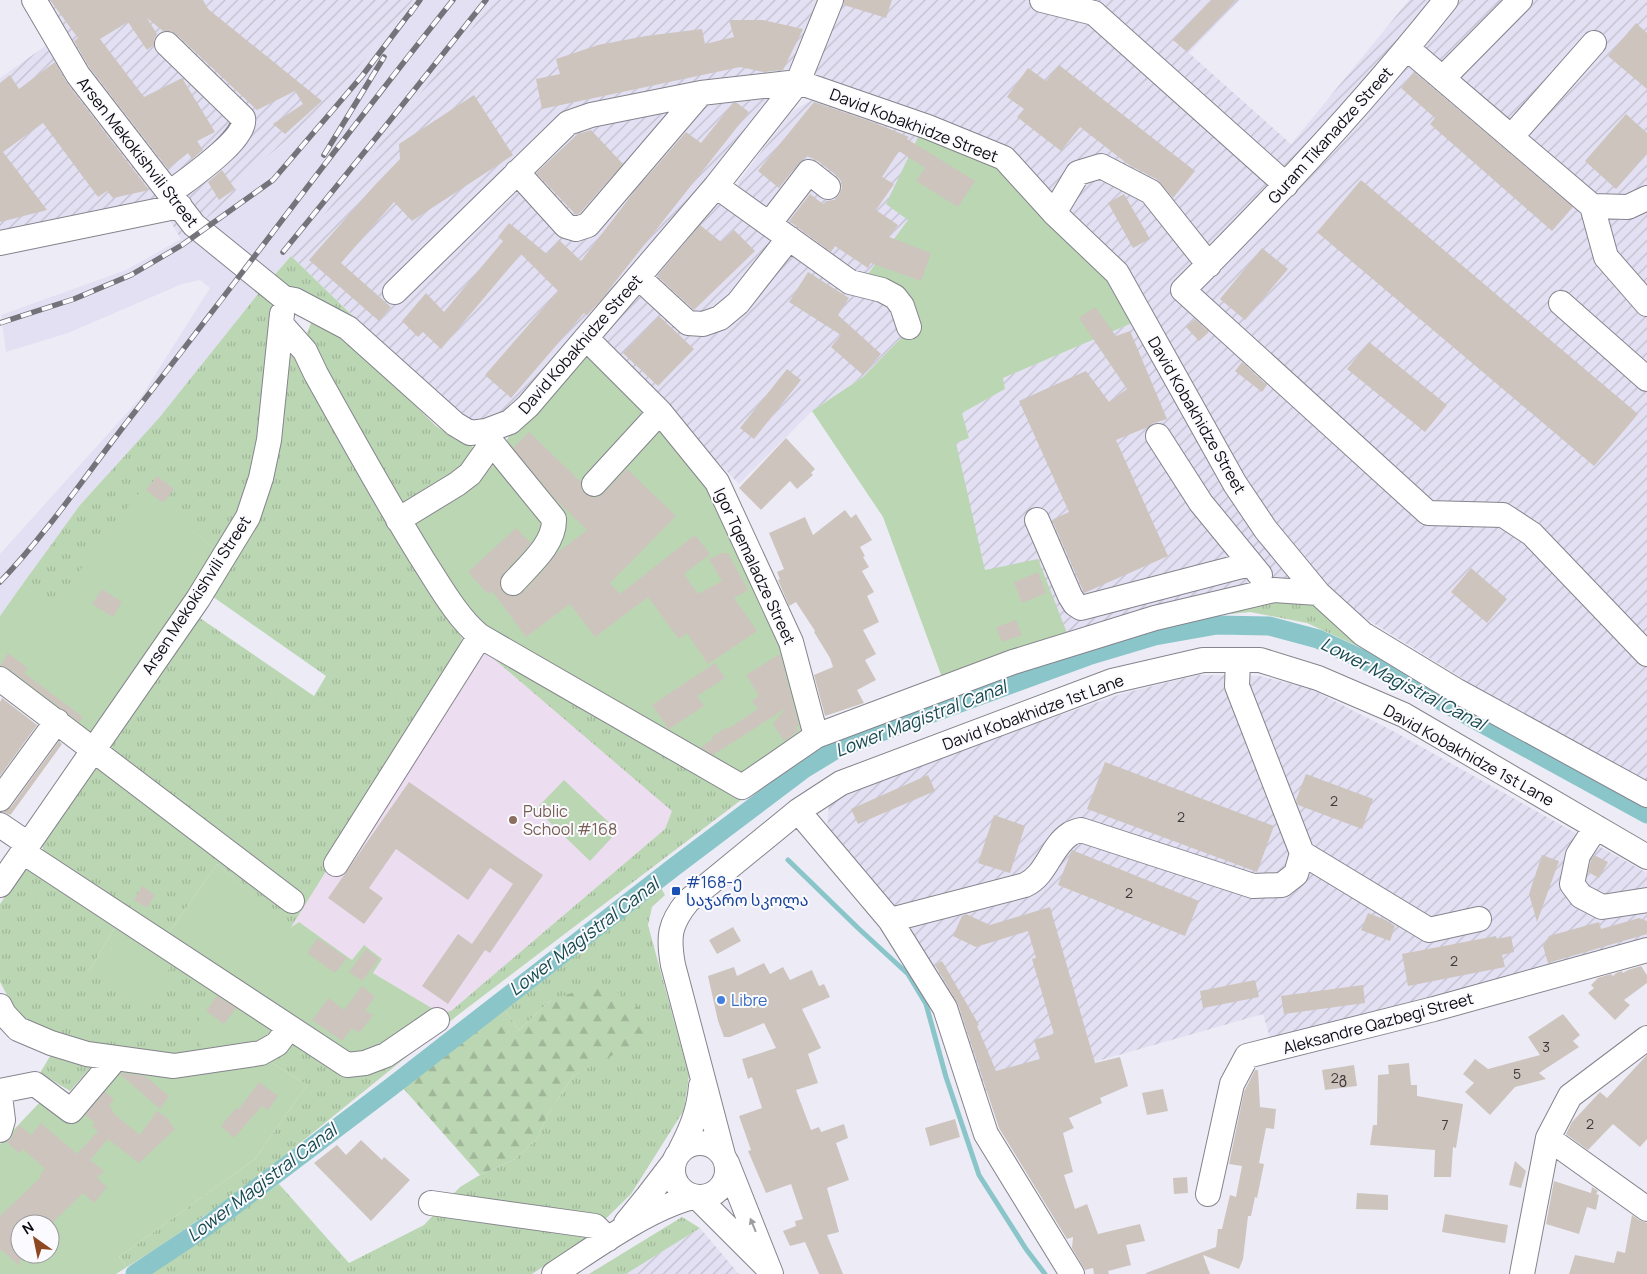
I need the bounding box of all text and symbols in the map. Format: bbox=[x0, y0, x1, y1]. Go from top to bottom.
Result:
street label: Guram Tikanadze Street bbox=[1263, 62, 1397, 208]
street label: Arsen Mekokishvili Street bbox=[72, 72, 204, 232]
street label: David Kobakhidze Street bbox=[827, 83, 1001, 167]
street label: David Kobakhidze Street bbox=[513, 269, 647, 419]
street label: David Kobakhidze Street bbox=[1143, 332, 1251, 498]
street label: Igor Tqemaladze Street bbox=[709, 484, 801, 648]
street label: Arsen Mekokishvili Street bbox=[136, 511, 256, 679]
water label: Lower Magistral Canal bbox=[1317, 631, 1492, 736]
street label: David Kobakhidze 1st Lane bbox=[939, 669, 1127, 755]
water label: Lower Magistral Canal bbox=[831, 673, 1012, 762]
street label: David Kobakhidze 1st Lane bbox=[1380, 699, 1558, 811]
house number: 2 bbox=[1330, 791, 1338, 810]
place label: Public School #168 bbox=[523, 800, 617, 840]
house number: 2 bbox=[1177, 807, 1185, 826]
marker: Public School #168 bbox=[507, 814, 519, 826]
water label: Lower Magistral Canal bbox=[504, 870, 665, 1001]
place label: #168-ე საჯარო სკოლა bbox=[686, 871, 809, 911]
house number: 2 bbox=[1125, 883, 1133, 902]
marker: #168-ე საჯარო სკოლა bbox=[670, 885, 682, 897]
house number: 2 bbox=[1450, 951, 1458, 970]
street label: Aleksandre Qazbegi Street bbox=[1280, 987, 1476, 1059]
place label: Libre bbox=[731, 989, 767, 1011]
marker: Libre bbox=[715, 994, 727, 1006]
house number: 3 bbox=[1542, 1037, 1550, 1056]
house number: 5 bbox=[1513, 1064, 1521, 1083]
house number: 2გ bbox=[1331, 1068, 1347, 1087]
house number: 2 bbox=[1586, 1114, 1594, 1133]
house number: 7 bbox=[1441, 1115, 1449, 1134]
water label: Lower Magistral Canal bbox=[182, 1116, 343, 1247]
north arrow bbox=[10, 1214, 60, 1264]
text: N bbox=[18, 1217, 37, 1238]
one-way arrow bbox=[749, 1218, 756, 1233]

